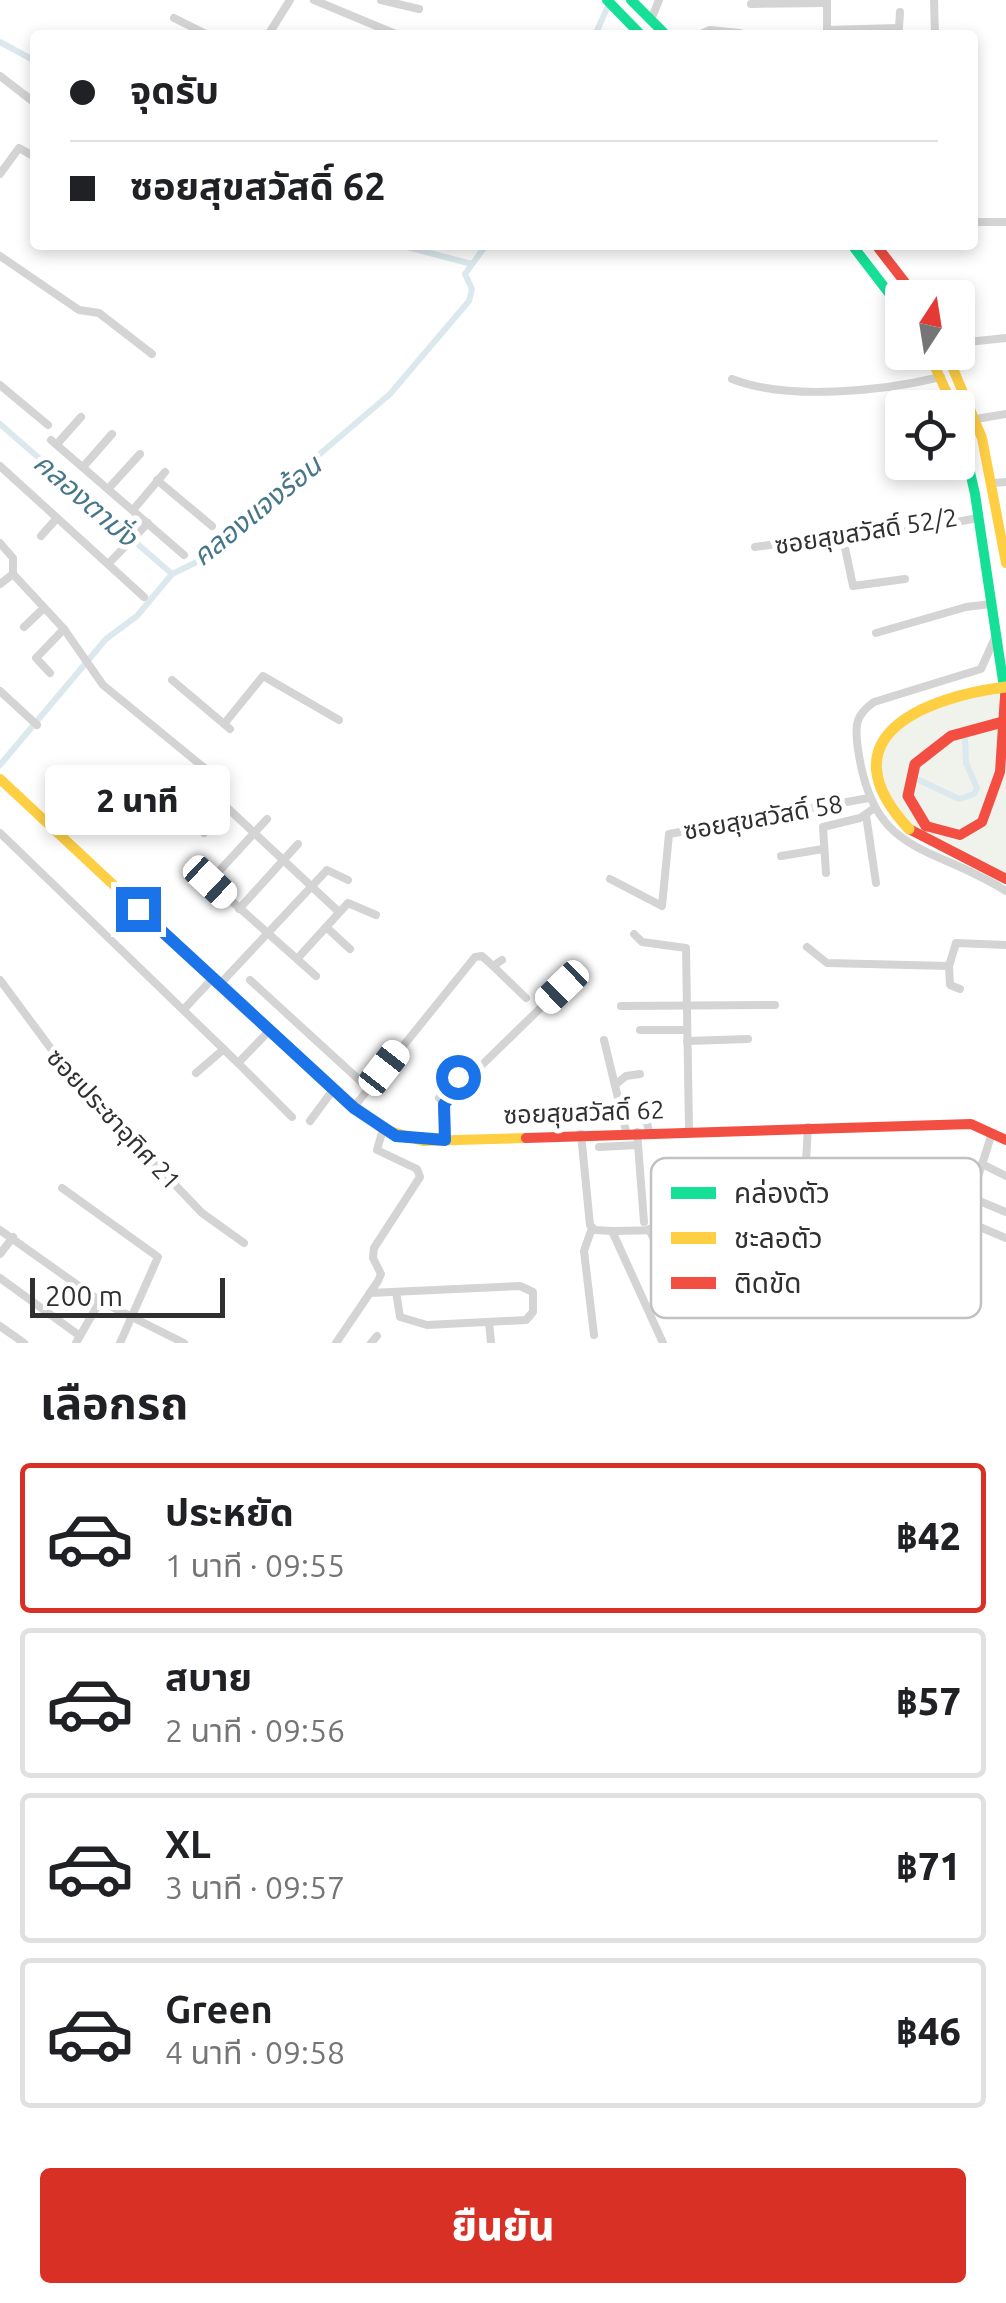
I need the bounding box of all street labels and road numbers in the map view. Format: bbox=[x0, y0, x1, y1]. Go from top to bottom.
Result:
street label: ซอยสุขสวัสดิ์ 52/2 bbox=[773, 502, 960, 561]
street label: ซอยสุขสวัสดิ์ 58 bbox=[681, 789, 845, 847]
street label: ซอยประชาอุทิศ 21 bbox=[40, 1043, 186, 1196]
street label: ซอยสุขสวัสดิ์ 62 bbox=[503, 1095, 665, 1131]

